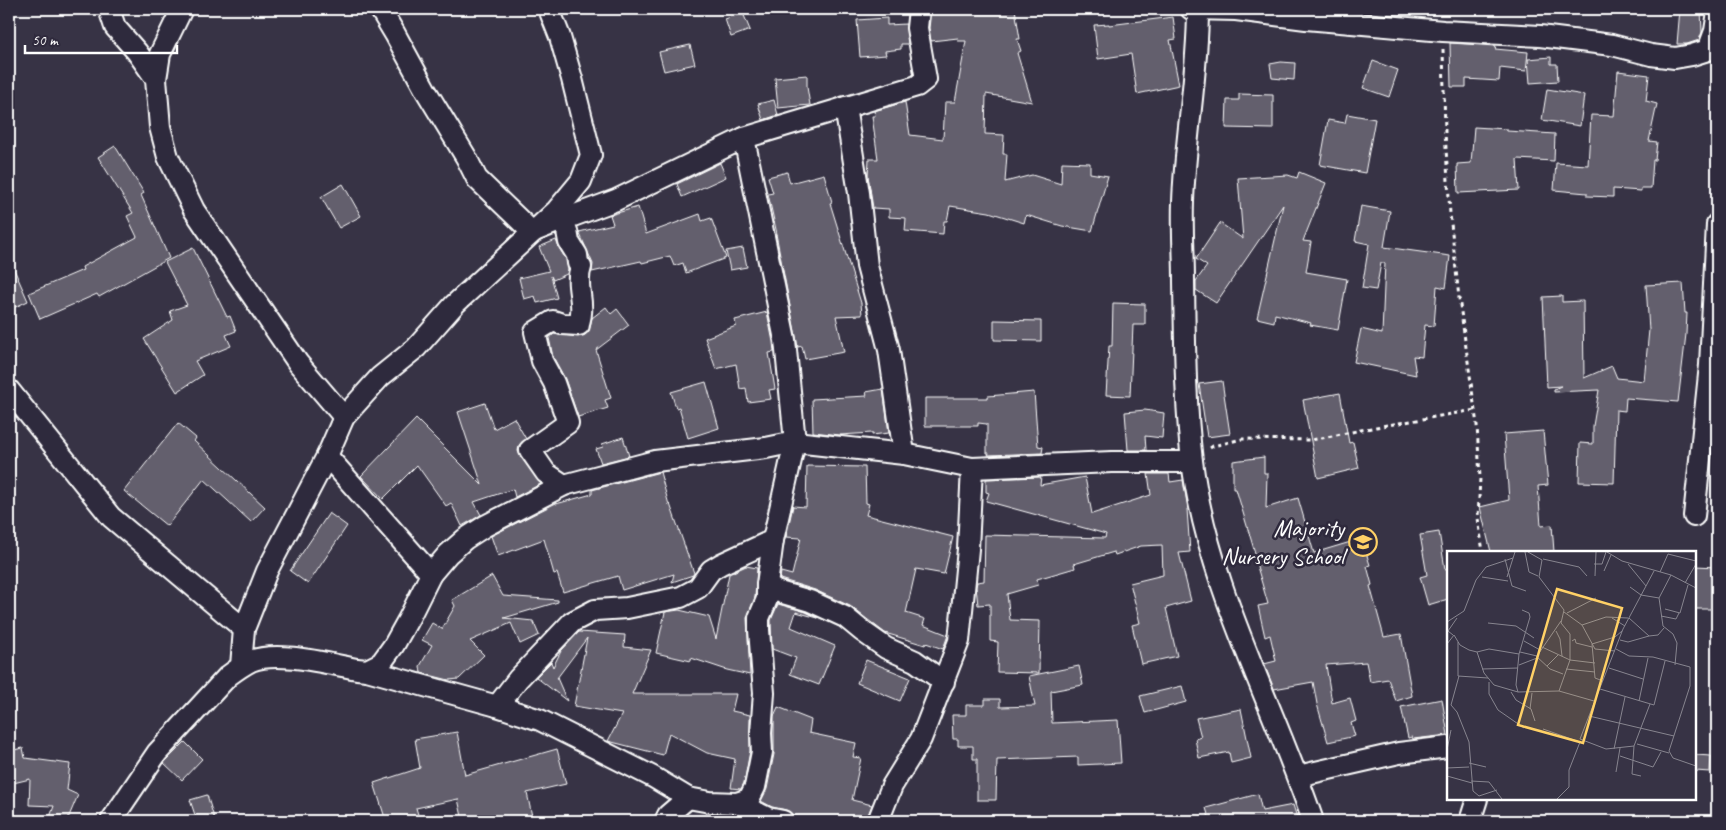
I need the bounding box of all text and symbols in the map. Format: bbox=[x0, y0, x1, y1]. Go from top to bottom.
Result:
scale bar bbox=[25, 22, 178, 54]
text: 50 m bbox=[32, 31, 59, 50]
place label: Majority Nursery School bbox=[1222, 513, 1348, 571]
school or university icon: Majority Nursery School bbox=[1348, 527, 1378, 557]
inset map bbox=[1447, 551, 1696, 800]

